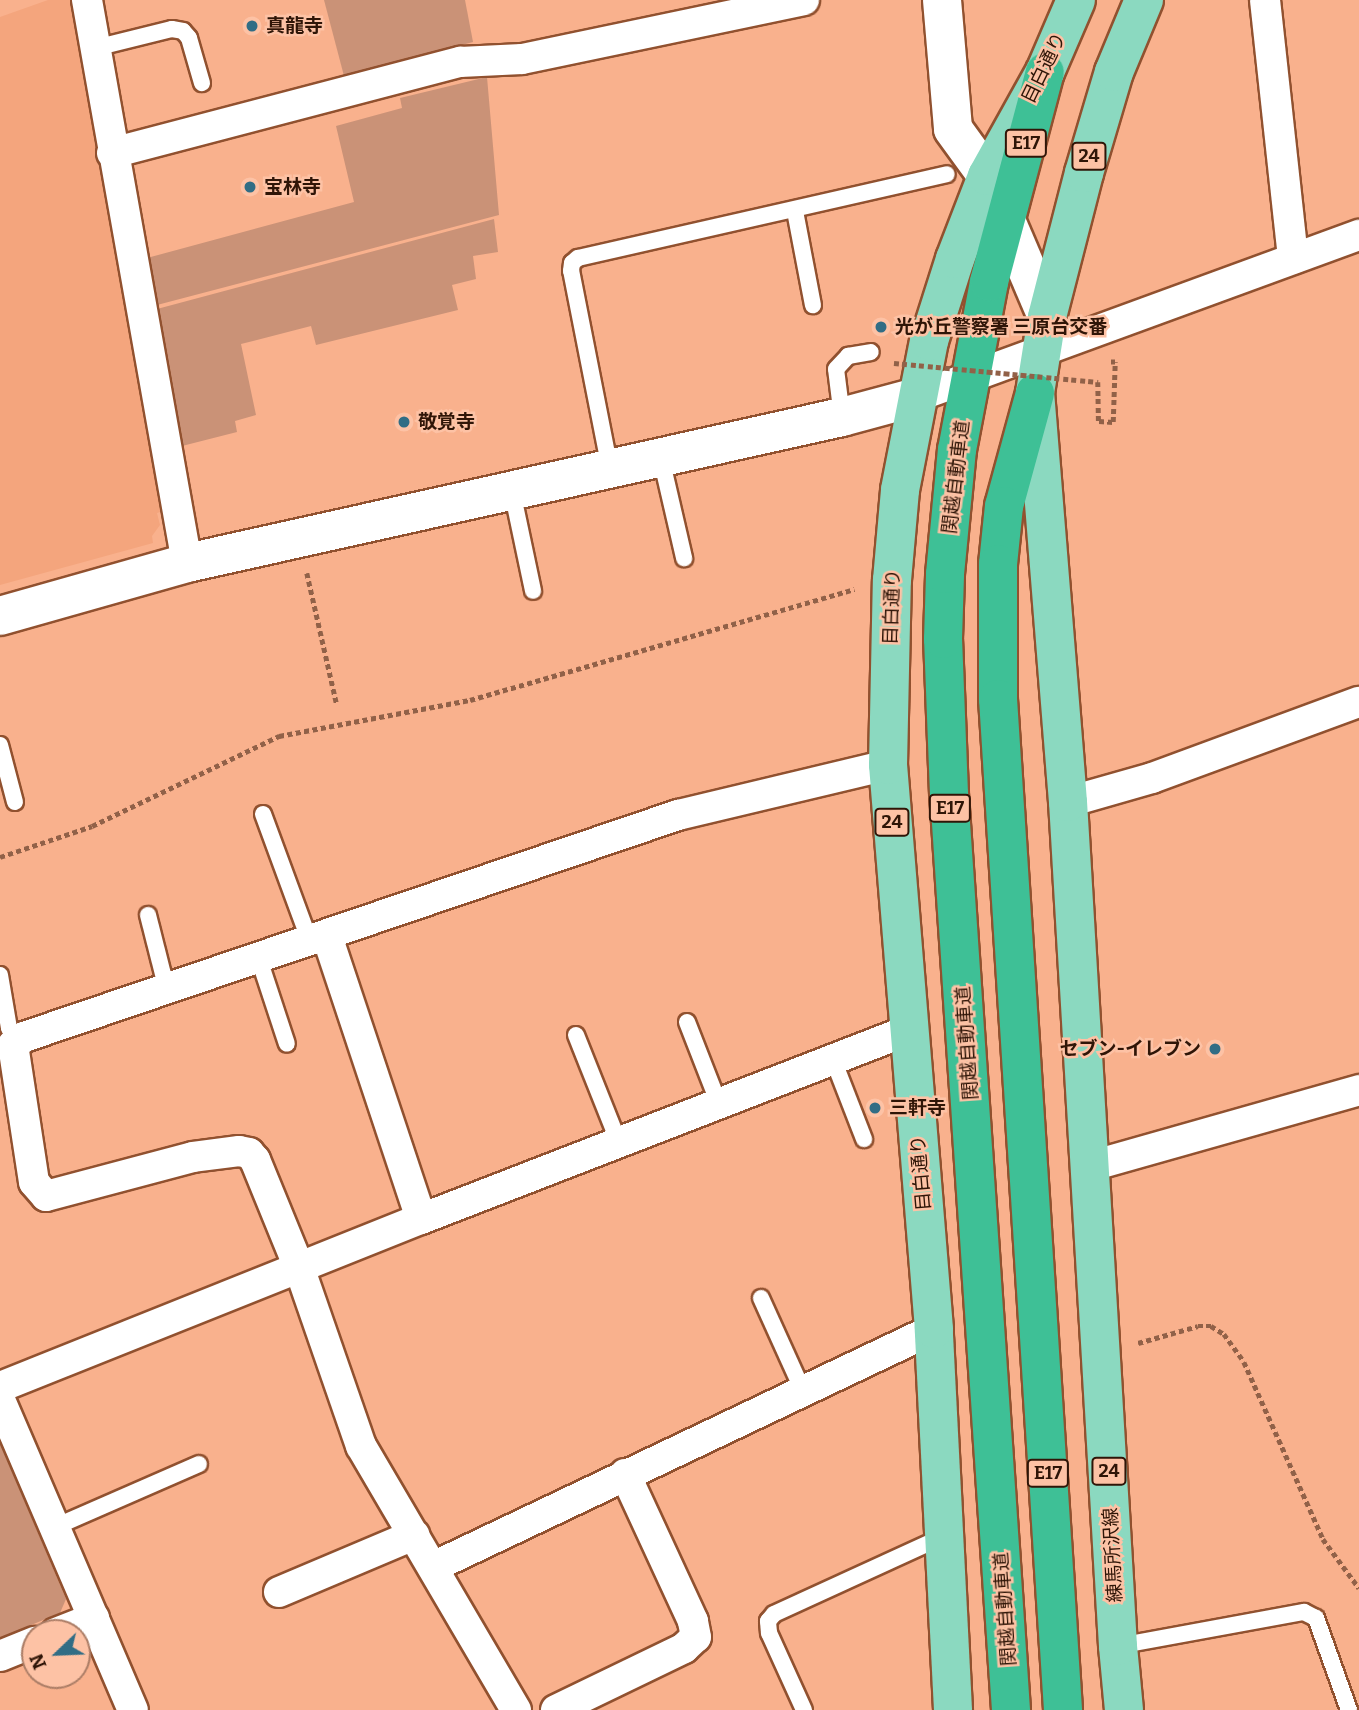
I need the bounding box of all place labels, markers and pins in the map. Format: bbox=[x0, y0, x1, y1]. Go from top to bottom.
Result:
place label: 真龍寺 bbox=[266, 15, 323, 37]
marker: 真龍寺 bbox=[244, 18, 260, 34]
place label: 宝林寺 bbox=[264, 176, 321, 198]
marker: 宝林寺 bbox=[242, 179, 258, 195]
place label: 光が丘警察署 三原台交番 bbox=[895, 316, 1107, 338]
marker: 光が丘警察署 三原台交番 bbox=[873, 319, 889, 335]
place label: 敬覚寺 bbox=[418, 411, 475, 433]
marker: 敬覚寺 bbox=[396, 414, 412, 430]
place label: セブン-イレブン bbox=[1060, 1038, 1201, 1060]
marker: セブン-イレブン bbox=[1207, 1041, 1223, 1057]
place label: 三軒寺 bbox=[889, 1097, 946, 1119]
marker: 三軒寺 bbox=[867, 1100, 883, 1116]

